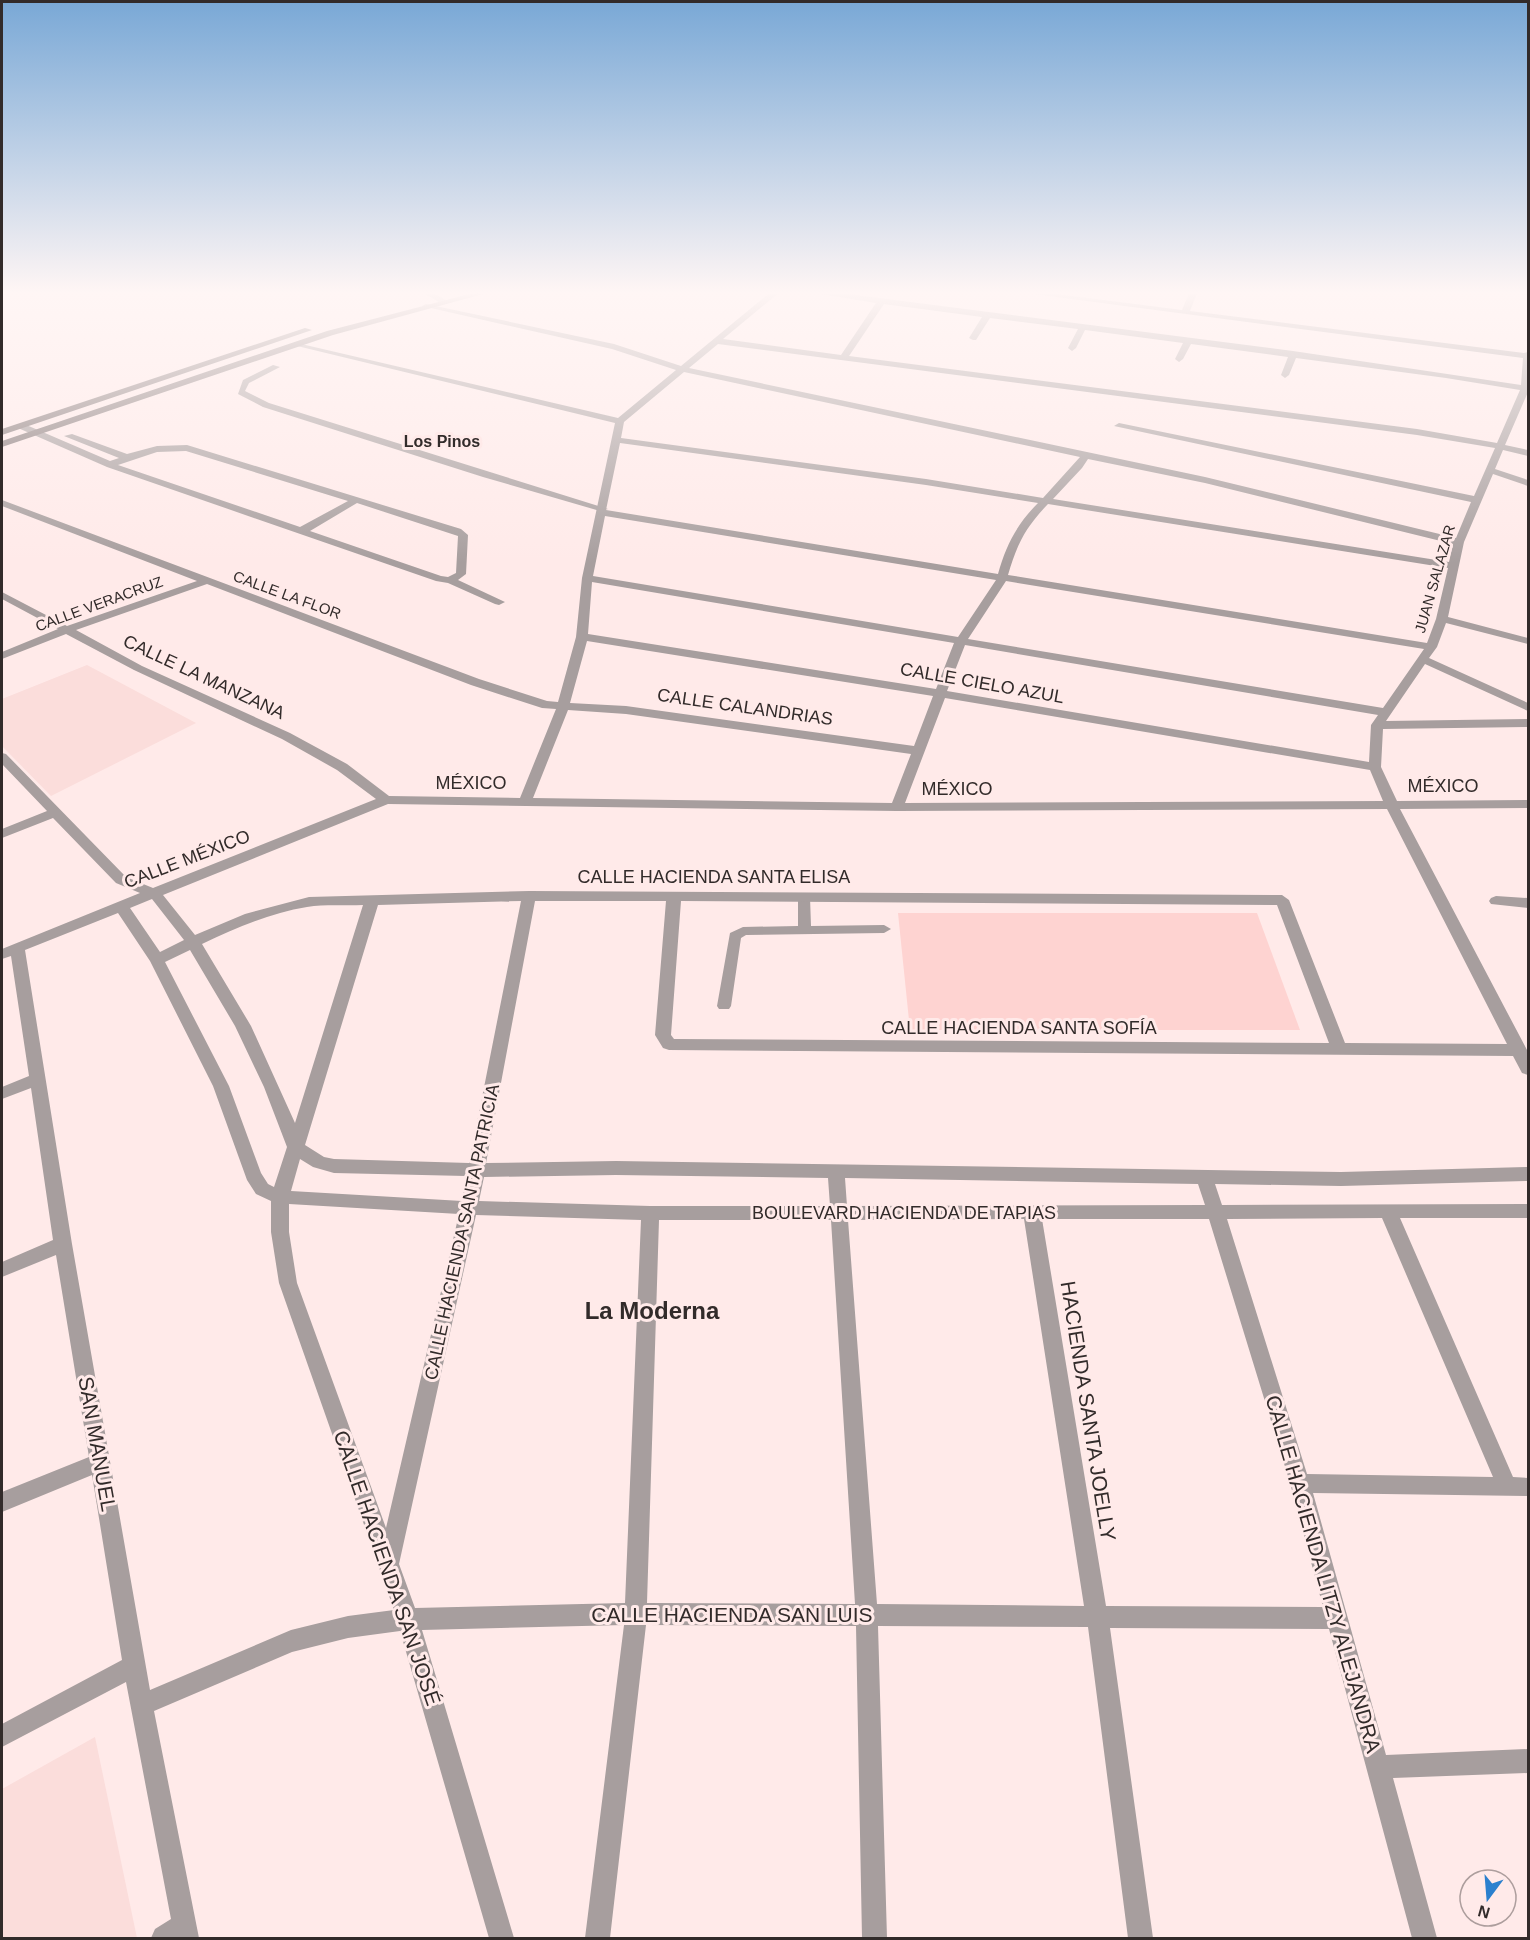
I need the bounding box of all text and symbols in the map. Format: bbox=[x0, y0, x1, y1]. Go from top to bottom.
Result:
district label: Los Pinos bbox=[404, 433, 480, 450]
street label: JUAN SALAZAR bbox=[1411, 523, 1458, 635]
street label: CALLE LA FLOR bbox=[231, 567, 344, 622]
street label: CALLE VERACRUZ bbox=[33, 573, 165, 634]
street label: CALLE LA MANZANA bbox=[120, 631, 288, 723]
street label: CALLE CIELO AZUL bbox=[898, 659, 1066, 707]
street label: CALLE CALANDRIAS bbox=[656, 685, 834, 729]
street label: MÉXICO bbox=[435, 773, 507, 793]
street label: MÉXICO bbox=[1407, 776, 1479, 796]
street label: MÉXICO bbox=[921, 779, 993, 799]
street label: CALLE MÉXICO bbox=[121, 826, 253, 892]
street label: CALLE HACIENDA SANTA ELISA bbox=[578, 867, 850, 887]
street label: CALLE HACIENDA SANTA SOFÍA bbox=[881, 1018, 1157, 1038]
street label: CALLE HACIENDA SANTA PATRICIA bbox=[421, 1082, 503, 1382]
street label: BOULEVARD HACIENDA DE TAPIAS bbox=[752, 1203, 1056, 1223]
street label: HACIENDA SANTA JOELLY bbox=[1057, 1279, 1120, 1543]
district label: La Moderna bbox=[585, 1297, 720, 1324]
street label: SAN MANUEL bbox=[74, 1375, 121, 1513]
street label: CALLE HACIENDA LITZY ALEJANDRA bbox=[1261, 1392, 1386, 1755]
street label: CALLE HACIENDA SAN JOSÉ bbox=[329, 1427, 445, 1708]
street label: CALLE HACIENDA SAN LUIS bbox=[591, 1603, 873, 1626]
north arrow bbox=[1458, 1868, 1518, 1928]
text: N bbox=[1476, 1902, 1492, 1922]

